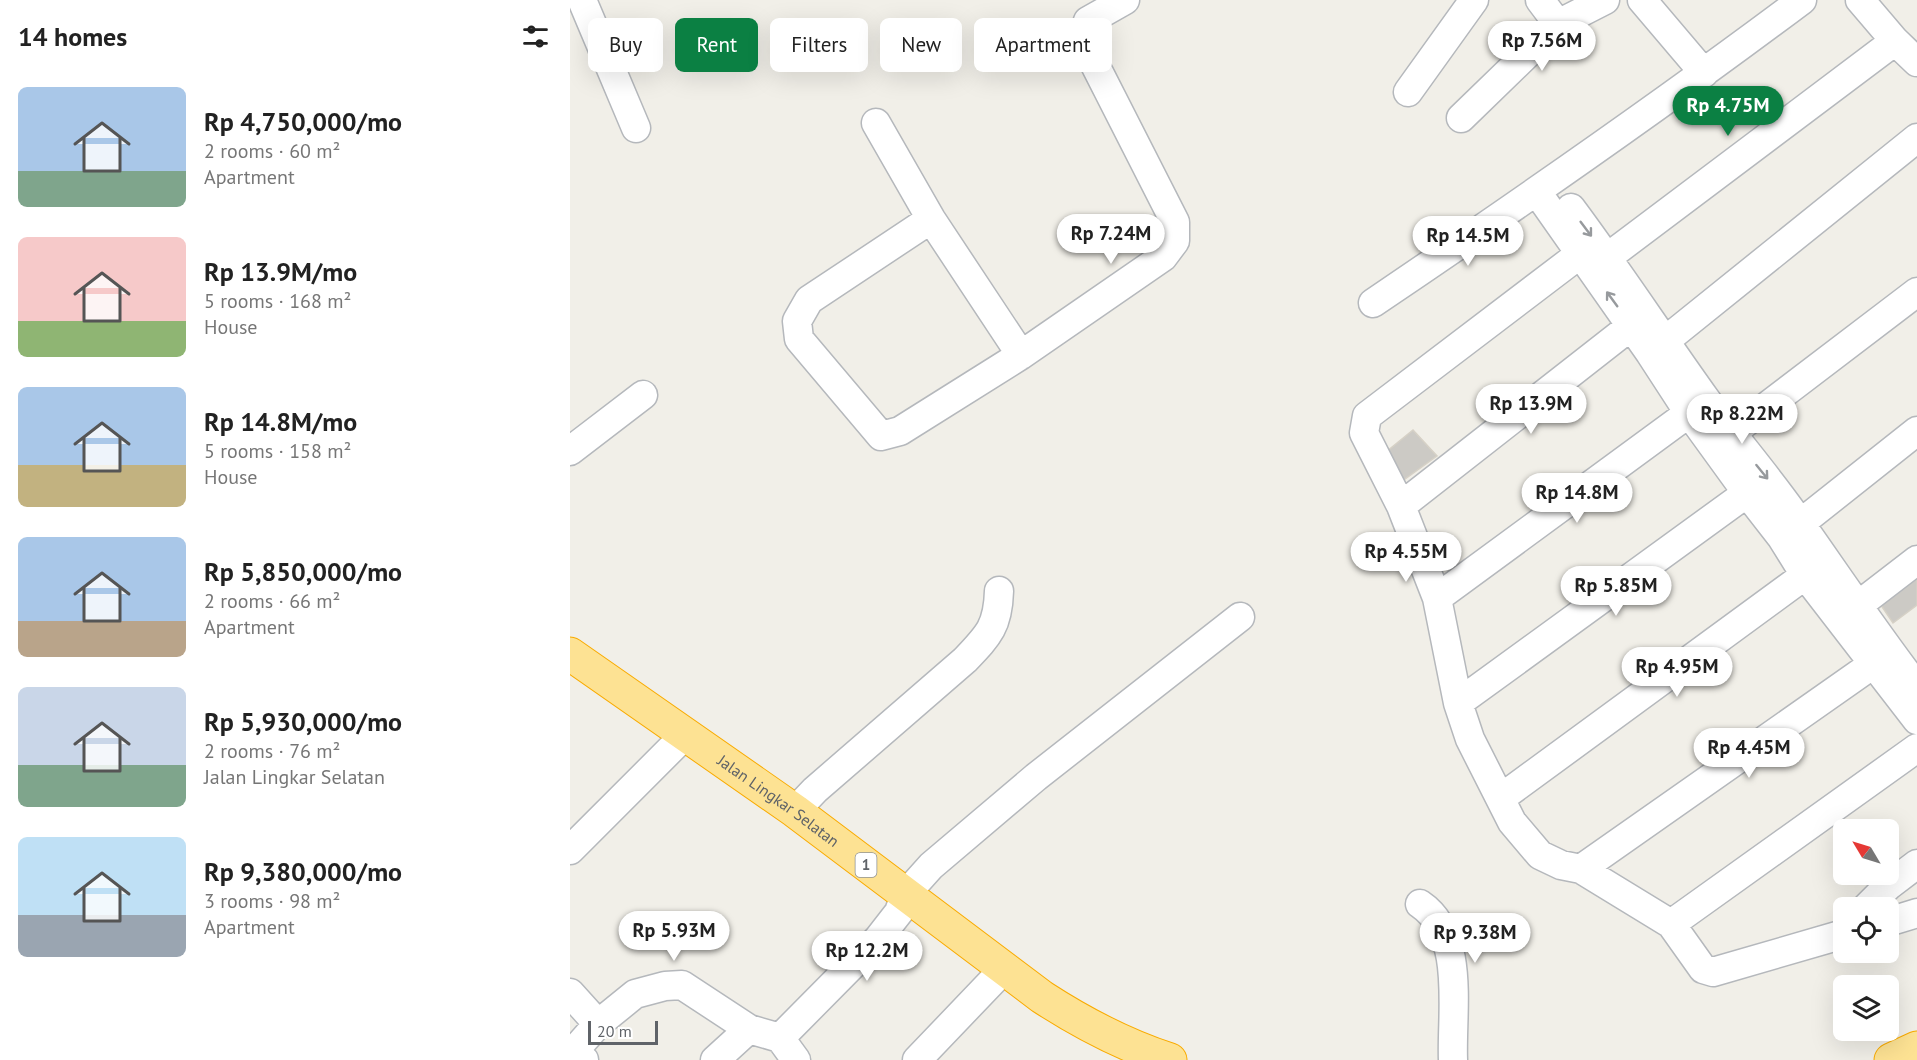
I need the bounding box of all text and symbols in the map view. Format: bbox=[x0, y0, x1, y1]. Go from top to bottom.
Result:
chip: Buy bbox=[588, 18, 663, 72]
chip: Rent bbox=[675, 18, 758, 72]
chip: Filters bbox=[770, 18, 868, 72]
chip: New bbox=[880, 18, 962, 72]
chip: Apartment bbox=[974, 18, 1112, 72]
text: 14 homes bbox=[18, 20, 127, 53]
icon: filters bbox=[519, 20, 552, 53]
pin: Rp 7.56M bbox=[1480, 21, 1604, 72]
text: Rp 7.56M bbox=[1502, 27, 1582, 53]
pin: Rp 4.75M bbox=[1666, 86, 1790, 137]
text: Rp 4.75M bbox=[1687, 92, 1769, 118]
text: Rp 4,750,000/mo bbox=[204, 105, 402, 138]
icon: home bbox=[66, 111, 138, 183]
text: 2 rooms · 60 m² bbox=[204, 138, 340, 164]
text: Apartment bbox=[204, 164, 295, 190]
pin: Rp 7.24M bbox=[1049, 214, 1173, 265]
pin: Rp 14.5M bbox=[1406, 216, 1530, 267]
text: Rp 7.24M bbox=[1071, 220, 1151, 246]
one-way arrow bbox=[1580, 221, 1593, 237]
text: Rp 14.5M bbox=[1427, 222, 1509, 248]
text: Rp 13.9M/mo bbox=[204, 255, 357, 288]
icon: home bbox=[66, 261, 138, 333]
text: 5 rooms · 168 m² bbox=[204, 288, 351, 314]
one-way arrow bbox=[1606, 292, 1618, 308]
text: House bbox=[204, 314, 258, 340]
pin: Rp 13.9M bbox=[1469, 384, 1593, 435]
text: Rp 13.9M bbox=[1490, 390, 1572, 416]
pin: Rp 8.22M bbox=[1680, 394, 1804, 445]
text: Rp 8.22M bbox=[1701, 400, 1783, 426]
text: Rp 14.8M/mo bbox=[204, 405, 357, 438]
icon: home bbox=[66, 411, 138, 483]
text: 5 rooms · 158 m² bbox=[204, 438, 351, 464]
text: House bbox=[204, 464, 258, 490]
one-way arrow bbox=[1756, 464, 1769, 480]
pin: Rp 14.8M bbox=[1515, 473, 1639, 524]
text: Rp 14.8M bbox=[1536, 479, 1618, 505]
pin: Rp 4.55M bbox=[1344, 532, 1468, 583]
text: Rp 4.55M bbox=[1365, 538, 1447, 564]
text: Rp 5,850,000/mo bbox=[204, 555, 402, 588]
icon: home bbox=[66, 561, 138, 633]
pin: Rp 5.85M bbox=[1554, 566, 1678, 617]
text: Rp 5.85M bbox=[1575, 572, 1657, 598]
text: 2 rooms · 66 m² bbox=[204, 588, 340, 614]
text: Apartment bbox=[204, 614, 295, 640]
pin: Rp 4.95M bbox=[1615, 647, 1739, 698]
text: Rp 4.95M bbox=[1636, 653, 1718, 679]
text: Rp 5,930,000/mo bbox=[204, 705, 402, 738]
icon: home bbox=[66, 711, 138, 783]
pin: Rp 4.45M bbox=[1687, 728, 1811, 779]
text: Rp 4.45M bbox=[1708, 734, 1790, 760]
text: 2 rooms · 76 m² bbox=[204, 738, 340, 764]
street label: Jalan Lingkar Selatan bbox=[713, 750, 843, 851]
text: Jalan Lingkar Selatan bbox=[204, 764, 385, 790]
north arrow bbox=[1833, 819, 1899, 885]
map controls bbox=[1833, 819, 1899, 1041]
road number: 1 bbox=[856, 853, 876, 877]
text: Rp 9,380,000/mo bbox=[204, 855, 402, 888]
icon: home bbox=[66, 861, 138, 933]
text: 3 rooms · 98 m² bbox=[204, 888, 340, 914]
button: locate bbox=[1833, 897, 1899, 963]
pin: Rp 5.93M bbox=[612, 911, 736, 962]
pin: Rp 9.38M bbox=[1413, 913, 1537, 964]
text: Apartment bbox=[204, 914, 295, 940]
text: Rp 5.93M bbox=[633, 917, 715, 943]
text: Rp 9.38M bbox=[1434, 919, 1516, 945]
pin: Rp 12.2M bbox=[805, 931, 929, 982]
text: Rp 12.2M bbox=[826, 937, 908, 963]
button: layers bbox=[1833, 975, 1899, 1041]
scale bar bbox=[588, 1018, 658, 1046]
text: 20 m bbox=[597, 1021, 632, 1041]

